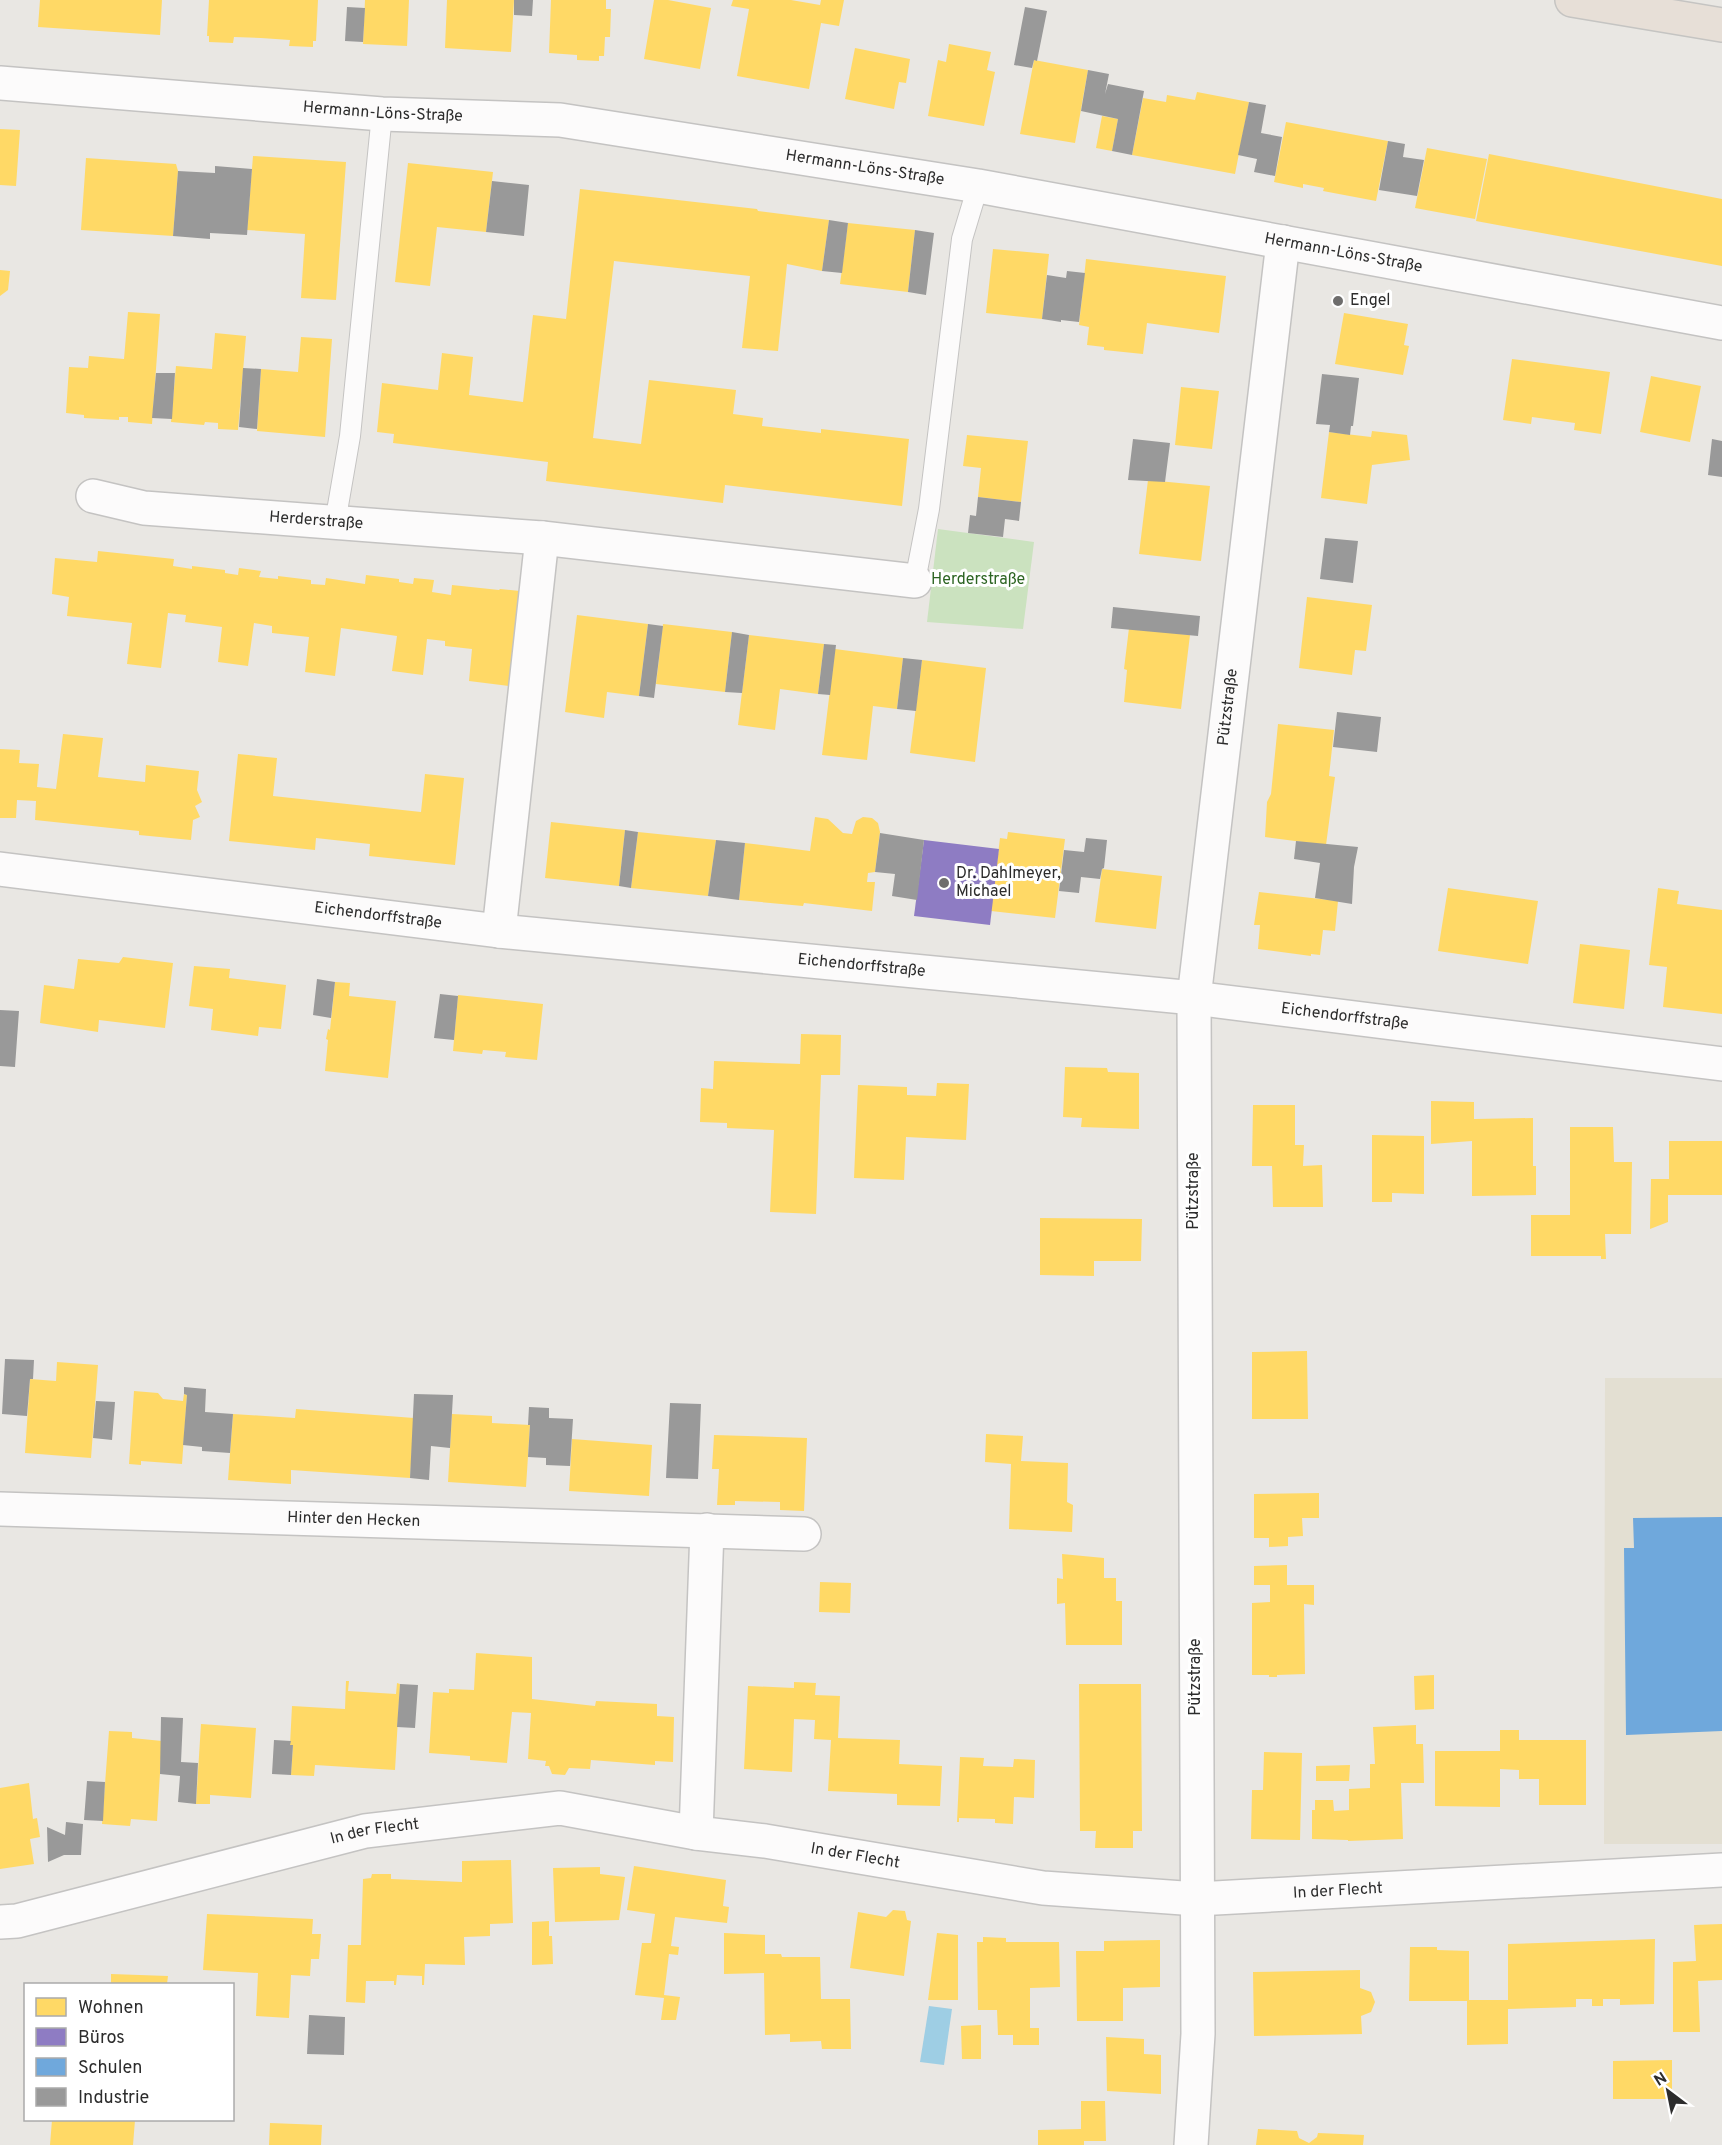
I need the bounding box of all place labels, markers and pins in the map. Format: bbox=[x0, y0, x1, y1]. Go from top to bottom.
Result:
place label: Engel bbox=[1350, 291, 1390, 311]
marker: Engel bbox=[1331, 294, 1345, 308]
place label: Dr. Dahlmeyer, Michael bbox=[956, 864, 1061, 902]
marker: Dr. Dahlmeyer, Michael bbox=[937, 876, 951, 890]

